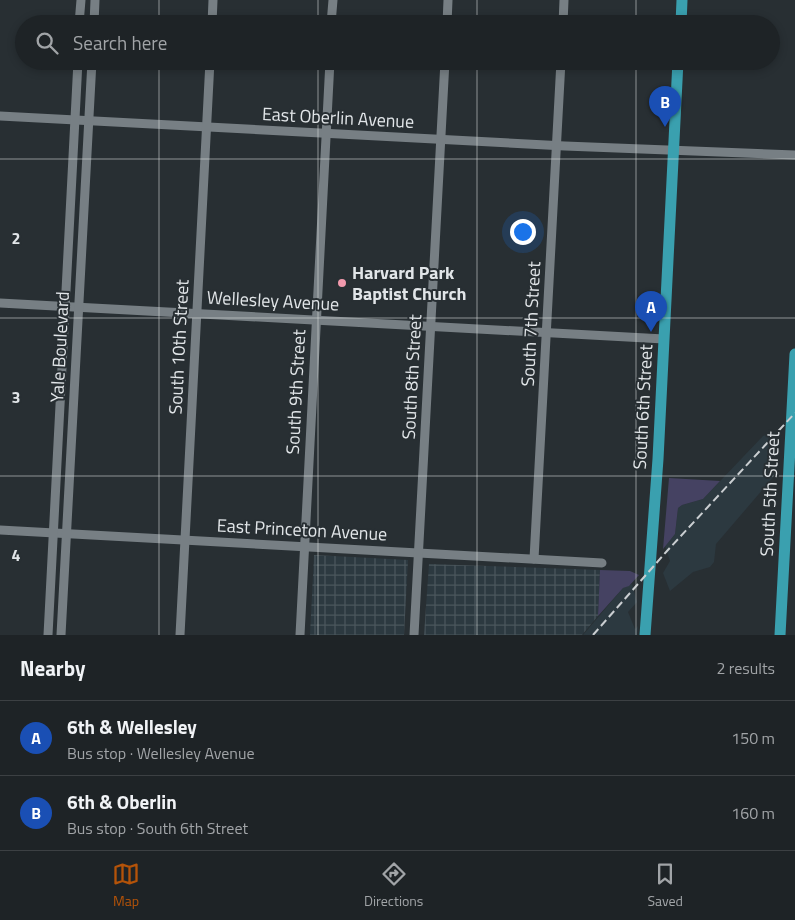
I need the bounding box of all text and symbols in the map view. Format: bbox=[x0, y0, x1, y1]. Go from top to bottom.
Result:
search box bbox=[15, 15, 780, 70]
text: Search here bbox=[73, 28, 167, 57]
icon: search bbox=[33, 29, 61, 57]
pin: B bbox=[649, 86, 681, 127]
street label: East Oberlin Avenue bbox=[261, 100, 415, 135]
your location bbox=[510, 219, 536, 245]
text: 2 bbox=[12, 226, 20, 250]
place label: Harvard Park Baptist Church bbox=[352, 259, 467, 307]
street label: South 7th Street bbox=[514, 260, 547, 387]
marker: Harvard Park Baptist Church bbox=[336, 277, 348, 289]
street label: South 10th Street bbox=[161, 278, 196, 415]
street label: Wellesley Avenue bbox=[206, 284, 340, 317]
street label: Yale Boulevard bbox=[43, 291, 76, 403]
pin: A bbox=[635, 291, 667, 332]
street label: South 8th Street bbox=[395, 313, 428, 440]
street label: South 9th Street bbox=[279, 328, 312, 455]
street label: South 6th Street bbox=[626, 343, 659, 470]
text: 3 bbox=[12, 385, 20, 409]
street label: South 5th Street bbox=[753, 430, 786, 557]
street label: East Princeton Avenue bbox=[216, 512, 388, 547]
text: 4 bbox=[12, 543, 21, 567]
text: Nearby bbox=[20, 652, 85, 684]
text: 2 results bbox=[716, 656, 775, 680]
text: 6th & Wellesley bbox=[67, 712, 197, 741]
text: A bbox=[31, 726, 41, 750]
text: 150 m bbox=[731, 726, 775, 750]
text: Bus stop · Wellesley Avenue bbox=[67, 741, 255, 765]
text: 6th & Oberlin bbox=[67, 787, 177, 816]
text: B bbox=[31, 801, 41, 825]
text: 160 m bbox=[731, 801, 775, 825]
text: Bus stop · South 6th Street bbox=[67, 816, 248, 840]
tab: Map bbox=[112, 860, 140, 911]
tab: Directions bbox=[364, 860, 423, 911]
tab: Saved bbox=[647, 860, 683, 911]

